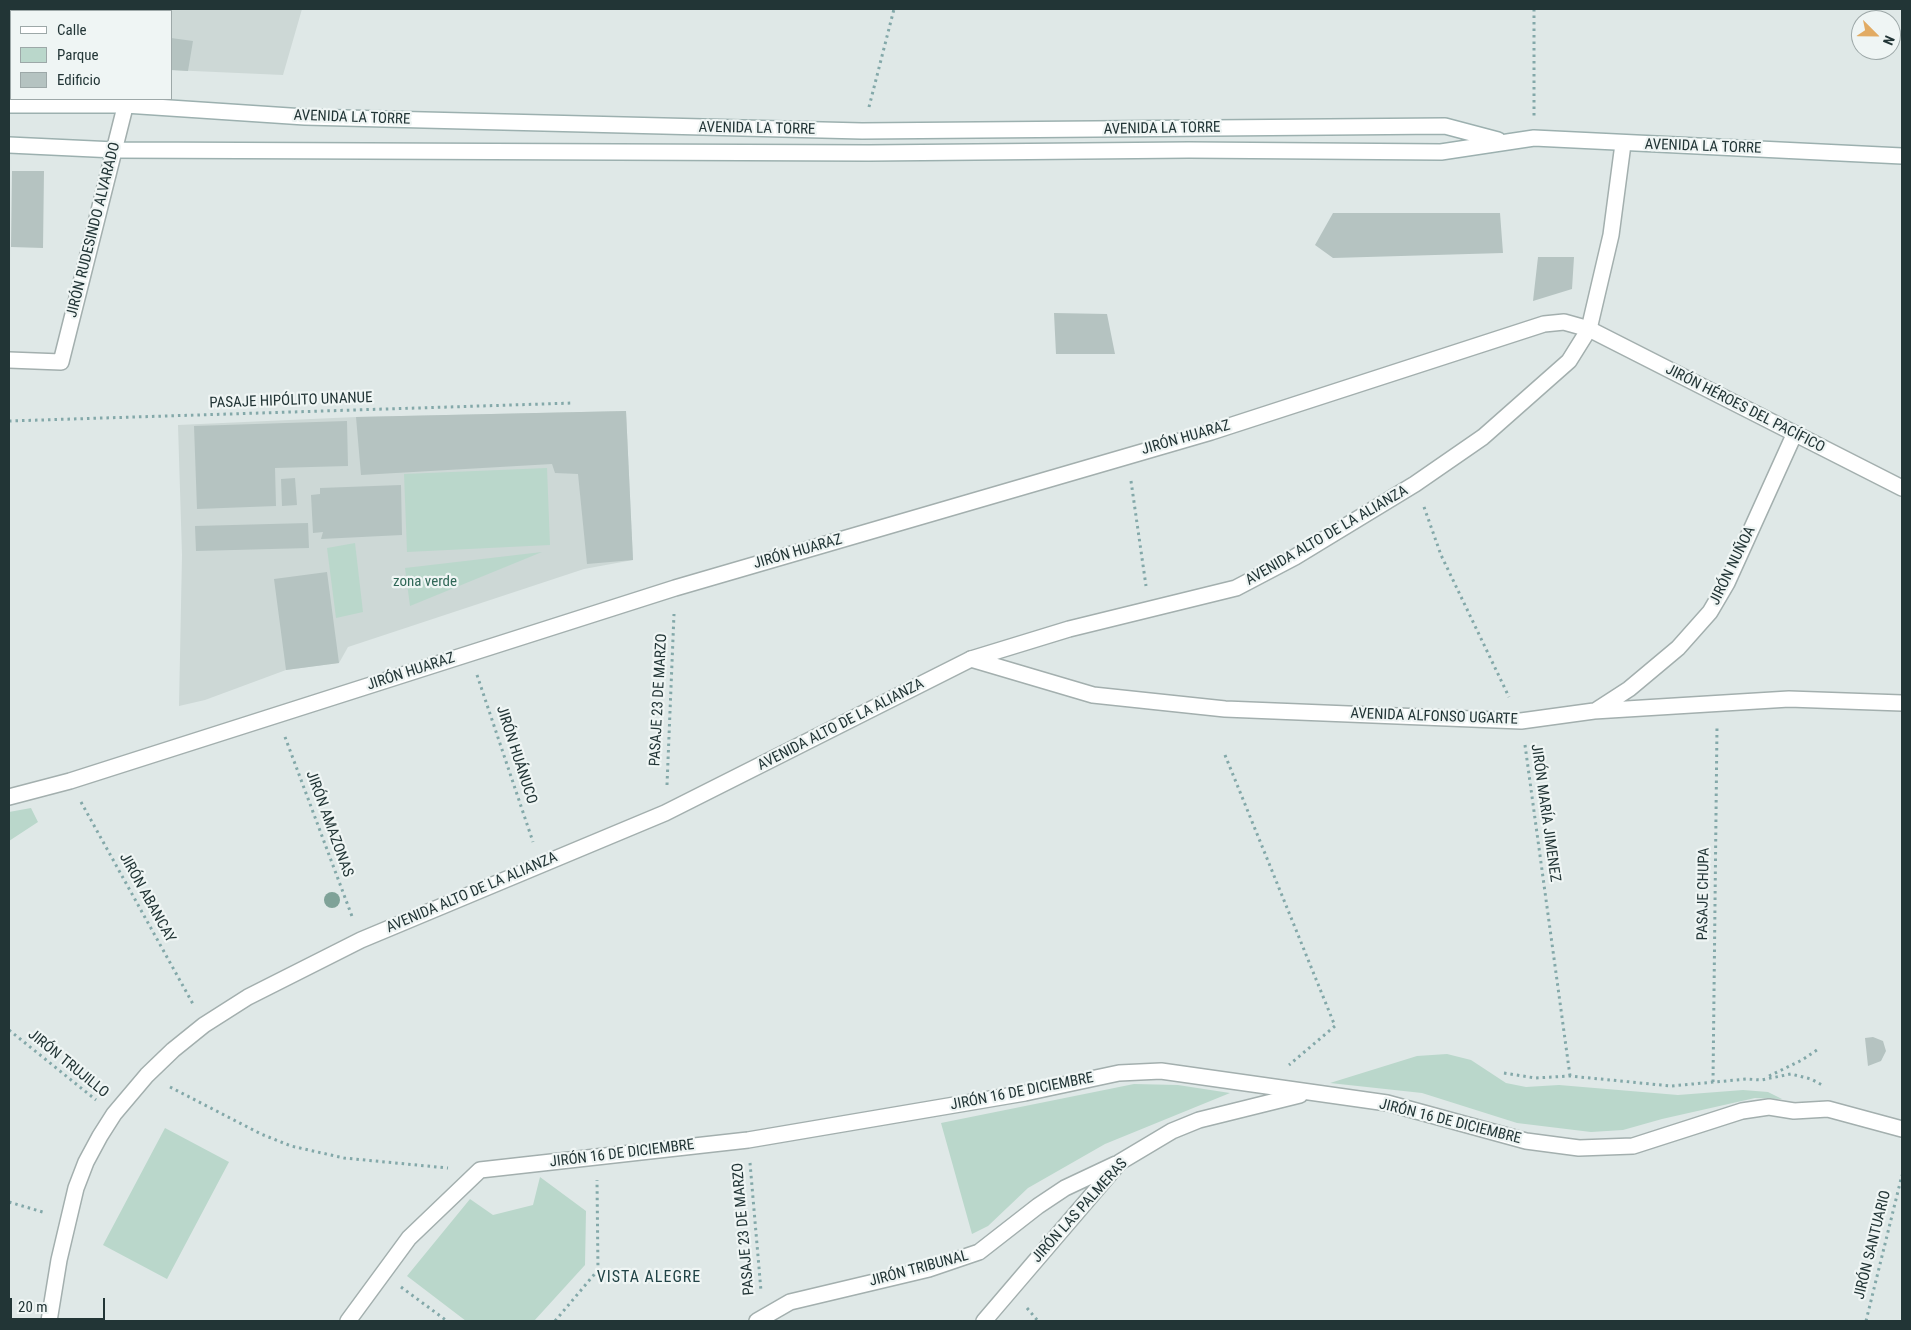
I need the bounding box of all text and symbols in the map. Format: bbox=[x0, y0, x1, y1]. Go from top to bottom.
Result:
legend bbox=[10, 10, 172, 100]
north arrow bbox=[1851, 10, 1901, 60]
text: Calle bbox=[57, 21, 87, 39]
text: N bbox=[1880, 33, 1898, 48]
text: Parque bbox=[57, 46, 99, 64]
text: Edificio bbox=[57, 71, 100, 89]
street label: AVENIDA LA TORRE bbox=[293, 107, 411, 129]
street label: AVENIDA LA TORRE bbox=[698, 119, 816, 139]
street label: AVENIDA LA TORRE bbox=[1103, 119, 1221, 139]
street label: AVENIDA LA TORRE bbox=[1644, 136, 1762, 158]
street label: JIRÓN RUDESINDO ALVARADO bbox=[63, 140, 125, 320]
street label: JIRÓN HÉROES DEL PACÍFICO bbox=[1662, 361, 1828, 457]
street label: PASAJE HIPÓLITO UNANUE bbox=[209, 389, 373, 413]
street label: JIRÓN HUARAZ bbox=[1140, 417, 1232, 459]
street label: AVENIDA ALTO DE LA ALIANZA bbox=[1243, 482, 1411, 590]
street label: JIRÓN NUÑOA bbox=[1706, 524, 1760, 608]
street label: JIRÓN HUARAZ bbox=[752, 531, 844, 573]
park label: zona verde bbox=[393, 573, 457, 591]
street label: PASAJE 23 DE MARZO bbox=[647, 633, 671, 767]
street label: JIRÓN HUARAZ bbox=[365, 649, 457, 695]
street label: AVENIDA ALTO DE LA ALIANZA bbox=[755, 675, 927, 775]
street label: JIRÓN HUÁNUCO bbox=[492, 704, 540, 806]
street label: AVENIDA ALFONSO UGARTE bbox=[1350, 705, 1518, 729]
street label: JIRÓN MARÍA JIMENEZ bbox=[1526, 743, 1564, 883]
street label: JIRÓN AMAZONAS bbox=[301, 768, 357, 880]
street label: PASAJE CHUPA bbox=[1694, 847, 1714, 941]
street label: AVENIDA ALTO DE LA ALIANZA bbox=[384, 849, 560, 937]
street label: JIRÓN ABANCAY bbox=[115, 850, 179, 946]
street label: JIRÓN TRUJILLO bbox=[24, 1026, 112, 1102]
street label: JIRÓN 16 DE DICIEMBRE bbox=[949, 1069, 1095, 1115]
street label: JIRÓN 16 DE DICIEMBRE bbox=[1377, 1096, 1523, 1148]
street label: JIRÓN 16 DE DICIEMBRE bbox=[549, 1136, 695, 1172]
street label: JIRÓN LAS PALMERAS bbox=[1028, 1155, 1132, 1267]
street label: PASAJE 23 DE MARZO bbox=[729, 1162, 759, 1296]
street label: JIRÓN SANTUARIO bbox=[1851, 1189, 1895, 1301]
street label: JIRÓN TRIBUNAL bbox=[867, 1247, 971, 1291]
district label: VISTA ALEGRE bbox=[595, 1268, 703, 1288]
scale bar bbox=[12, 1288, 108, 1320]
text: 20 m bbox=[18, 1298, 48, 1316]

